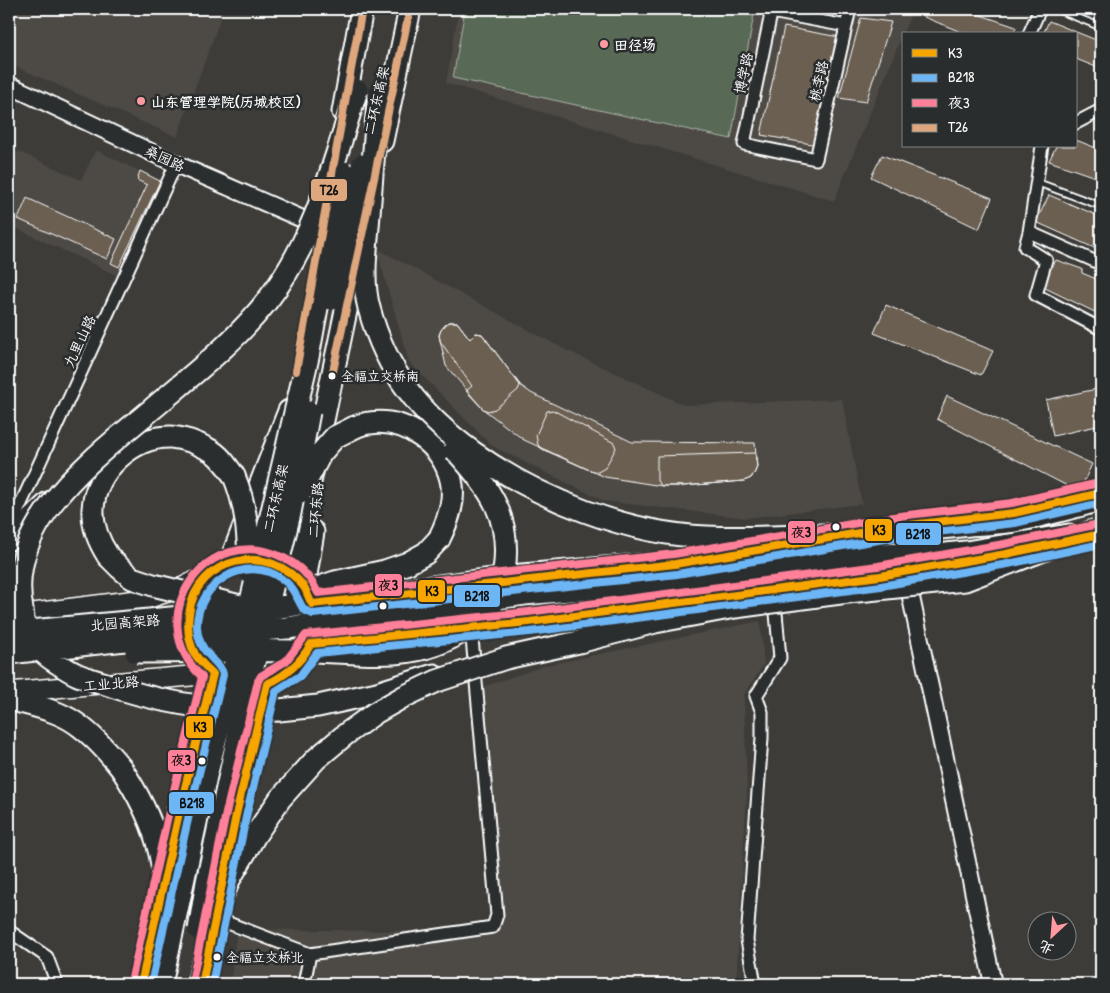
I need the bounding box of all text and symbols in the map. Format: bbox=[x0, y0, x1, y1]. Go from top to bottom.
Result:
legend bbox=[902, 32, 1078, 148]
place label: 田径场 bbox=[614, 35, 656, 54]
marker: 田径场 bbox=[598, 38, 610, 50]
text: K3 bbox=[948, 42, 963, 63]
street label: 博学路 bbox=[729, 50, 757, 96]
street label: 桃李路 bbox=[804, 58, 832, 104]
street label: 二环东高架 bbox=[359, 64, 393, 136]
text: B218 bbox=[948, 66, 975, 87]
place label: 山东管理学院(历城校区) bbox=[151, 92, 301, 111]
text: 夜3 bbox=[948, 92, 970, 113]
marker: 山东管理学院(历城校区) bbox=[135, 95, 147, 107]
text: T26 bbox=[948, 116, 968, 137]
street label: 桑园路 bbox=[142, 141, 188, 175]
line badge: T26 bbox=[310, 178, 348, 202]
text: T26 bbox=[319, 180, 339, 199]
street label: 九里山路 bbox=[59, 312, 99, 370]
place label: 全福立交桥南 bbox=[341, 367, 419, 385]
marker: 全福立交桥南 bbox=[327, 371, 337, 381]
street label: 二环东高架 bbox=[258, 462, 292, 534]
street label: 二环东路 bbox=[303, 481, 327, 539]
line badge: K3 bbox=[864, 518, 893, 542]
line badge: 夜3 bbox=[787, 520, 816, 544]
text: K3 bbox=[872, 520, 887, 539]
text: 夜3 bbox=[791, 522, 812, 541]
unlabelled marker bbox=[831, 522, 841, 532]
line badge: B218 bbox=[895, 522, 942, 546]
text: B218 bbox=[906, 524, 930, 543]
line badge: 夜3 bbox=[374, 573, 403, 597]
text: 夜3 bbox=[378, 575, 399, 594]
line badge: K3 bbox=[417, 579, 446, 603]
text: K3 bbox=[425, 581, 440, 600]
line badge: B218 bbox=[453, 584, 501, 608]
text: B218 bbox=[465, 586, 489, 605]
unlabelled marker bbox=[378, 601, 388, 611]
street label: 北园高架路 bbox=[89, 609, 161, 635]
street label: 工业北路 bbox=[82, 671, 140, 695]
line badge: K3 bbox=[185, 715, 214, 739]
text: K3 bbox=[193, 717, 208, 736]
line badge: 夜3 bbox=[167, 749, 196, 773]
text: 夜3 bbox=[171, 750, 192, 769]
unlabelled marker bbox=[197, 756, 207, 766]
line badge: B218 bbox=[168, 791, 215, 815]
text: B218 bbox=[180, 793, 204, 812]
north arrow bbox=[1028, 910, 1078, 960]
text: 北 bbox=[1036, 937, 1057, 960]
place label: 全福立交桥北 bbox=[226, 948, 304, 966]
marker: 全福立交桥北 bbox=[212, 952, 222, 962]

